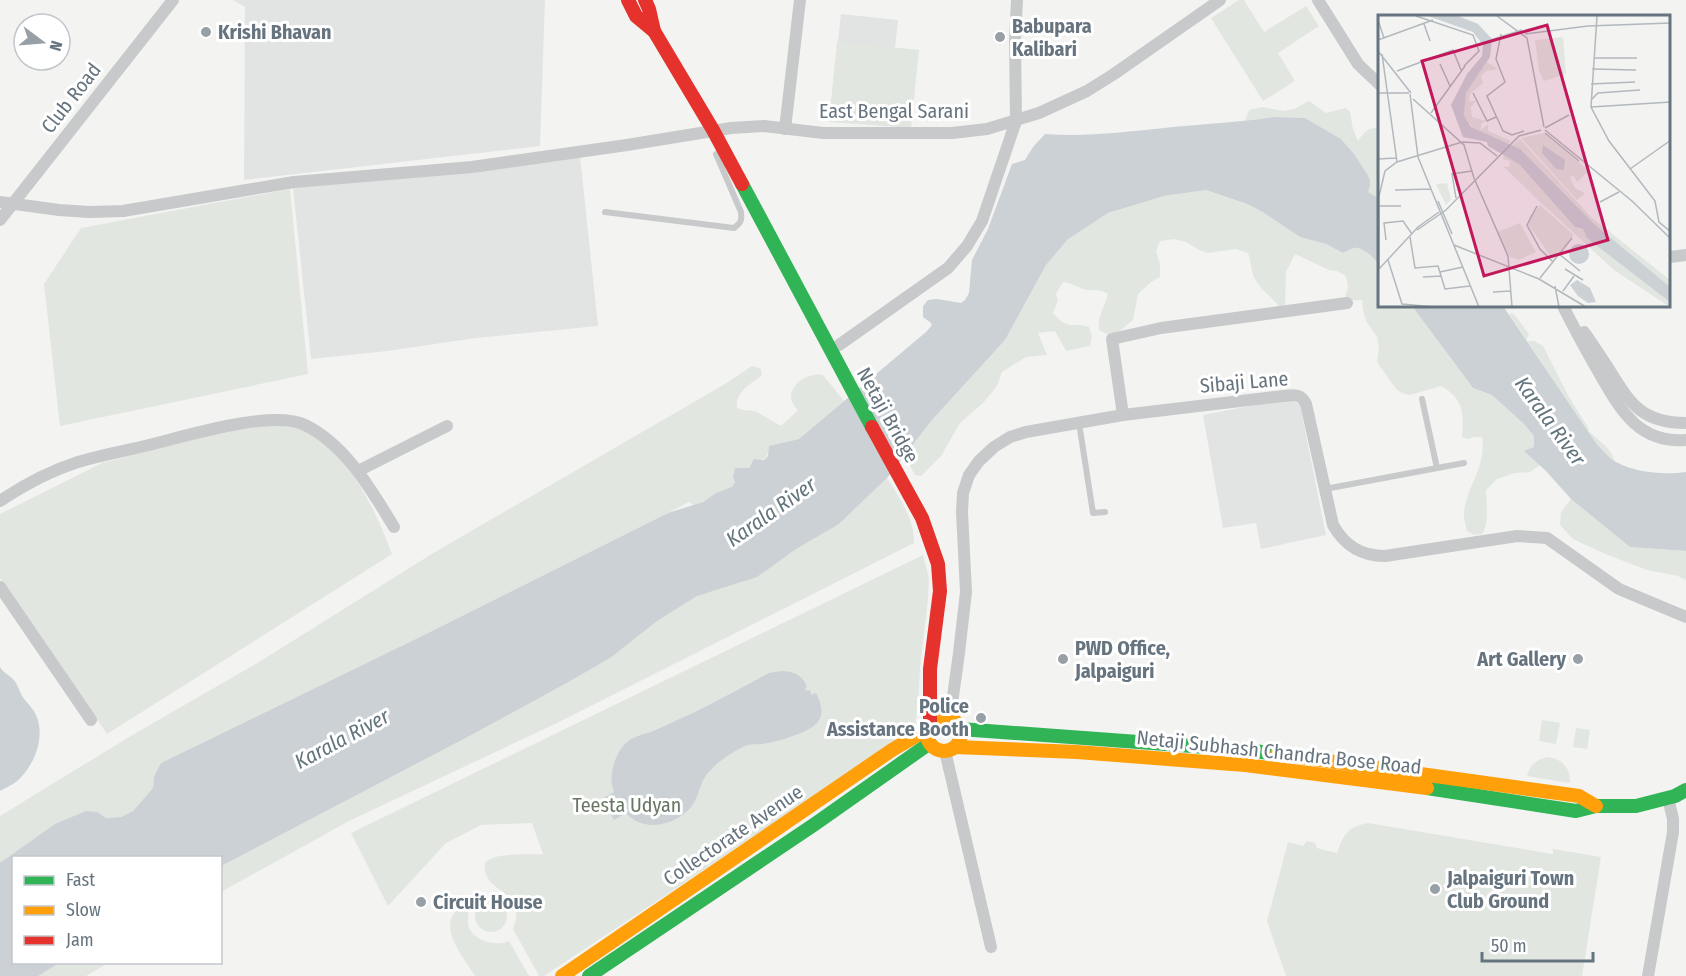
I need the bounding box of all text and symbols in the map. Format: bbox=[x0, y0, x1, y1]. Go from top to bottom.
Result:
north arrow bbox=[12, 12, 72, 72]
place label: Babupara Kalibari bbox=[1012, 14, 1092, 61]
inset map bbox=[1378, 15, 1671, 308]
place label: Krishi Bhavan bbox=[218, 20, 331, 44]
marker: Krishi Bhavan bbox=[199, 25, 213, 39]
marker: Babupara Kalibari bbox=[993, 30, 1007, 44]
text: N bbox=[45, 39, 66, 53]
street label: Club Road bbox=[36, 58, 106, 138]
street label: East Bengal Sarani bbox=[819, 99, 969, 123]
street label: Netaji Bridge bbox=[852, 363, 924, 467]
street label: Sibaji Lane bbox=[1199, 366, 1289, 398]
water label: Karala River bbox=[1509, 371, 1591, 471]
water label: Karala River bbox=[721, 471, 821, 552]
place label: PWD Office, Jalpaiguri bbox=[1074, 636, 1170, 683]
place label: Art Gallery bbox=[1476, 647, 1566, 671]
marker: PWD Office, Jalpaiguri bbox=[1056, 652, 1070, 666]
marker: Art Gallery bbox=[1571, 652, 1585, 666]
place label: Police Assistance Booth bbox=[826, 694, 969, 741]
water label: Karala River bbox=[290, 703, 394, 775]
marker: Police Assistance Booth bbox=[974, 711, 988, 725]
street label: Netaji Subhash Chandra Bose Road bbox=[1135, 725, 1423, 779]
street label: Collectorate Avenue bbox=[659, 779, 807, 891]
park label: Teesta Udyan bbox=[573, 793, 681, 817]
legend bbox=[12, 856, 222, 964]
place label: Jalpaiguri Town Club Ground bbox=[1446, 866, 1574, 913]
text: Fast bbox=[66, 869, 95, 891]
marker: Jalpaiguri Town Club Ground bbox=[1428, 882, 1442, 896]
place label: Circuit House bbox=[433, 890, 543, 914]
marker: Circuit House bbox=[414, 895, 428, 909]
text: Slow bbox=[66, 899, 101, 921]
scale bar bbox=[1482, 925, 1593, 963]
text: Jam bbox=[66, 929, 94, 951]
text: 50 m bbox=[1491, 935, 1527, 957]

